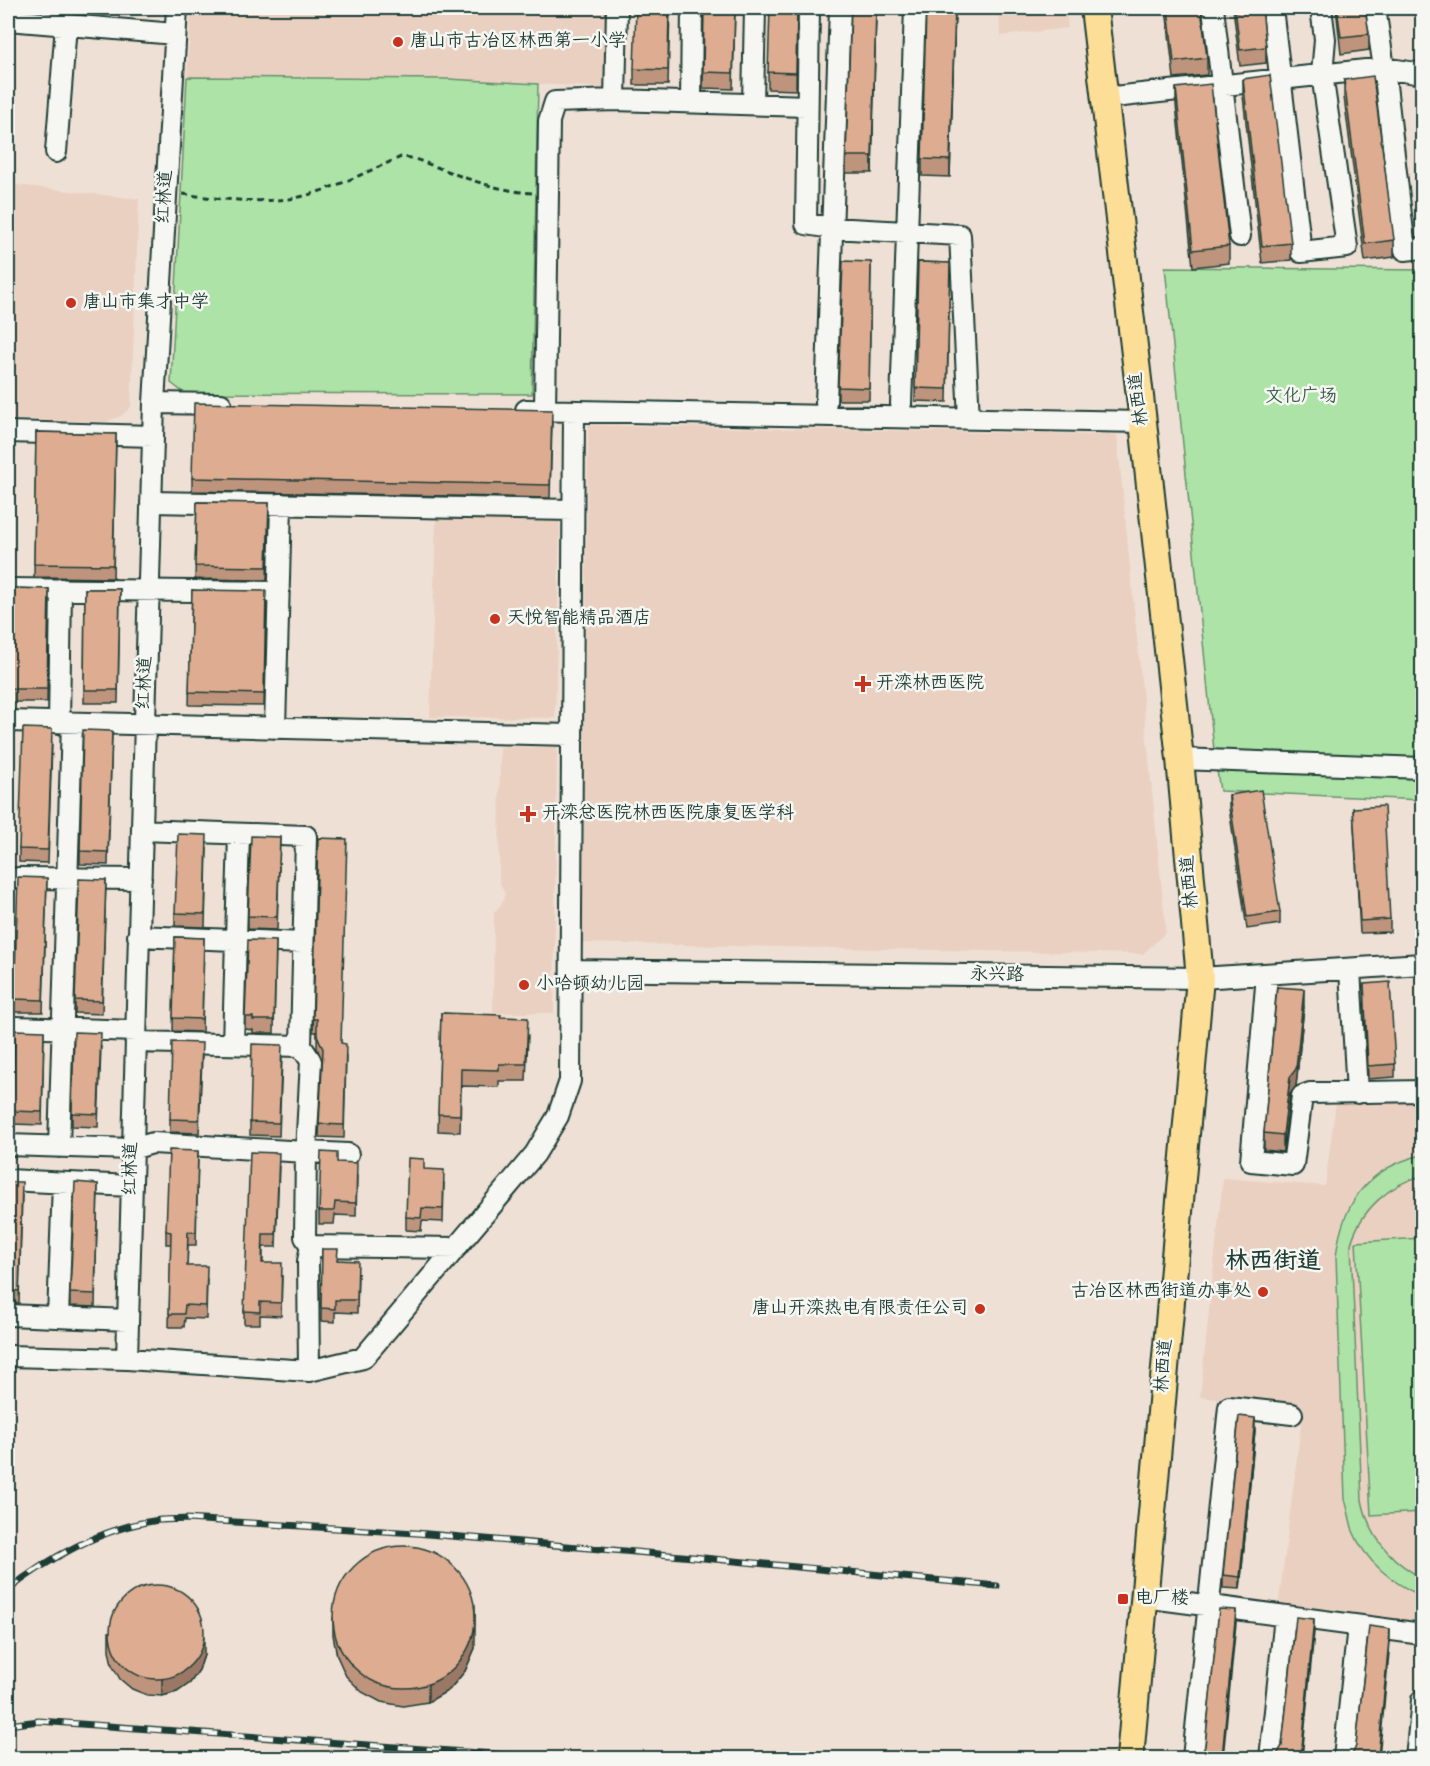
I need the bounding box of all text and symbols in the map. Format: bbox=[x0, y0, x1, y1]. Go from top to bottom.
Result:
place label: 唐山市古冶区林西第一小学 bbox=[410, 31, 626, 53]
marker: 唐山市古冶区林西第一小学 bbox=[391, 35, 405, 49]
street label: 红林道 bbox=[153, 169, 178, 225]
place label: 唐山市集才中学 bbox=[83, 292, 209, 314]
marker: 唐山市集才中学 bbox=[64, 296, 78, 310]
street label: 林西道 bbox=[1125, 371, 1154, 427]
park label: 文化广场 bbox=[1265, 386, 1337, 408]
place label: 天悦智能精品酒店 bbox=[507, 608, 651, 630]
marker: 天悦智能精品酒店 bbox=[488, 612, 502, 626]
street label: 红林道 bbox=[134, 656, 157, 710]
place label: 开滦林西医院 bbox=[876, 673, 984, 695]
marker: 开滦林西医院 bbox=[854, 675, 872, 693]
place label: 开滦总医院林西医院康复医学科 bbox=[542, 802, 794, 825]
marker: 开滦总医院林西医院康复医学科 bbox=[519, 805, 537, 823]
street label: 林西道 bbox=[1177, 854, 1204, 910]
street label: 永兴路 bbox=[970, 964, 1024, 987]
place label: 小哈顿幼儿园 bbox=[536, 974, 644, 996]
marker: 小哈顿幼儿园 bbox=[517, 978, 531, 992]
street label: 红林道 bbox=[120, 1142, 143, 1196]
district label: 林西街道 bbox=[1225, 1248, 1321, 1278]
place label: 古冶区林西街道办事处 bbox=[1071, 1281, 1251, 1303]
marker: 古冶区林西街道办事处 bbox=[1256, 1285, 1270, 1299]
place label: 唐山开滦热电有限责任公司 bbox=[752, 1298, 968, 1320]
marker: 唐山开滦热电有限责任公司 bbox=[973, 1302, 987, 1316]
street label: 林西道 bbox=[1151, 1338, 1178, 1394]
place label: 电厂楼 bbox=[1135, 1588, 1189, 1610]
marker: 电厂楼 bbox=[1116, 1592, 1130, 1606]

